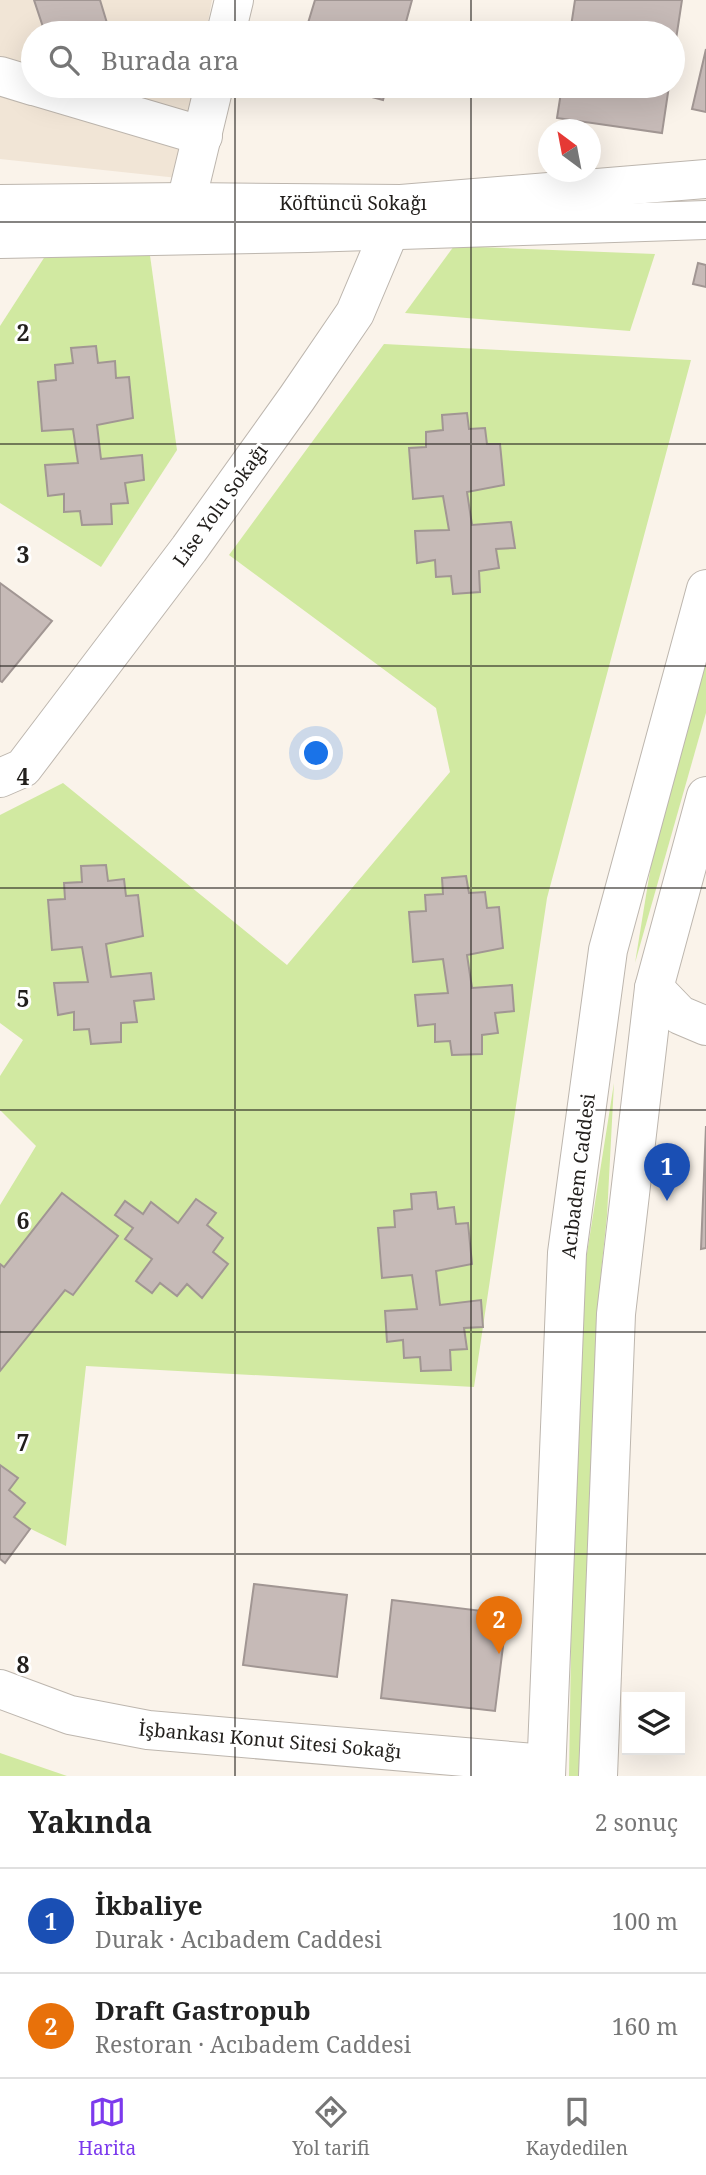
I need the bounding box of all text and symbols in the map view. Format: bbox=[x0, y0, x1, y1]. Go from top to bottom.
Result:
search box bbox=[21, 21, 685, 98]
icon: search bbox=[45, 41, 83, 79]
text: Burada ara bbox=[101, 42, 239, 78]
north arrow bbox=[538, 119, 601, 182]
street label: Köftüncü Sokağı bbox=[279, 190, 427, 216]
text: 2 bbox=[17, 316, 30, 348]
street label: Lise Yolu Sokağı bbox=[167, 439, 273, 571]
text: 3 bbox=[17, 538, 30, 570]
your location bbox=[299, 736, 333, 770]
text: 4 bbox=[17, 760, 30, 792]
text: 5 bbox=[17, 982, 30, 1014]
street label: Acıbadem Caddesi bbox=[555, 1092, 601, 1260]
pin: 1 bbox=[644, 1143, 690, 1201]
text: 6 bbox=[17, 1204, 30, 1236]
text: 7 bbox=[17, 1426, 30, 1458]
pin: 2 bbox=[476, 1596, 522, 1654]
text: 8 bbox=[17, 1648, 30, 1680]
map controls bbox=[622, 1692, 685, 1755]
button: layers bbox=[622, 1692, 685, 1755]
street label: İşbankası Konut Sitesi Sokağı bbox=[138, 1716, 402, 1764]
text: Yakında bbox=[28, 1801, 152, 1842]
text: 2 sonuç bbox=[595, 1806, 678, 1838]
text: İkbaliye bbox=[95, 1887, 203, 1923]
text: 1 bbox=[45, 1905, 58, 1937]
text: 100 m bbox=[612, 1905, 678, 1937]
text: Durak · Acıbadem Caddesi bbox=[95, 1923, 382, 1955]
text: Draft Gastropub bbox=[95, 1992, 311, 2028]
text: 2 bbox=[45, 2010, 58, 2042]
text: 160 m bbox=[612, 2010, 678, 2042]
text: Restoran · Acıbadem Caddesi bbox=[95, 2028, 411, 2060]
tab: Harita bbox=[78, 2093, 136, 2161]
tab: Yol tarifi bbox=[292, 2093, 370, 2161]
tab: Kaydedilen bbox=[526, 2093, 628, 2161]

